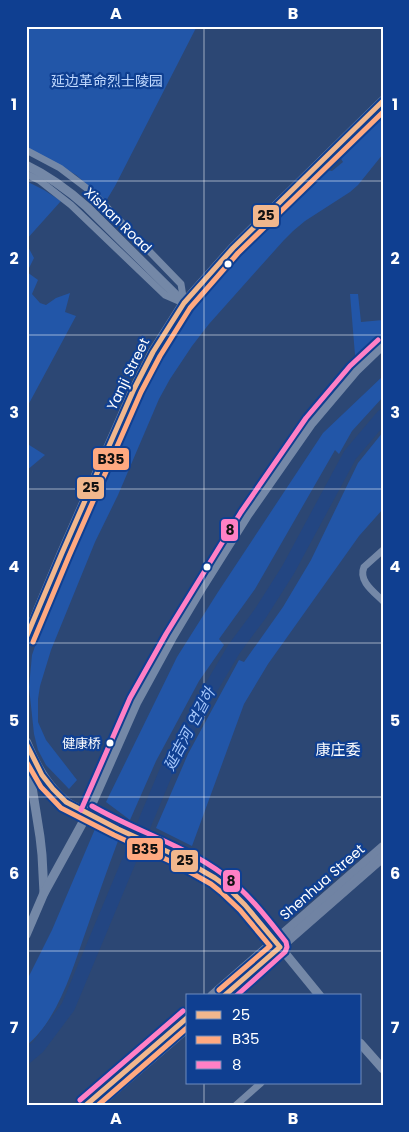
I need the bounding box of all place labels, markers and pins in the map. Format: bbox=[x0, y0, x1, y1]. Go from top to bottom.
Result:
unlabelled marker bbox=[223, 259, 233, 269]
unlabelled marker bbox=[202, 562, 212, 572]
place label: 健康桥 bbox=[62, 734, 101, 753]
marker: 健康桥 bbox=[105, 738, 115, 748]

